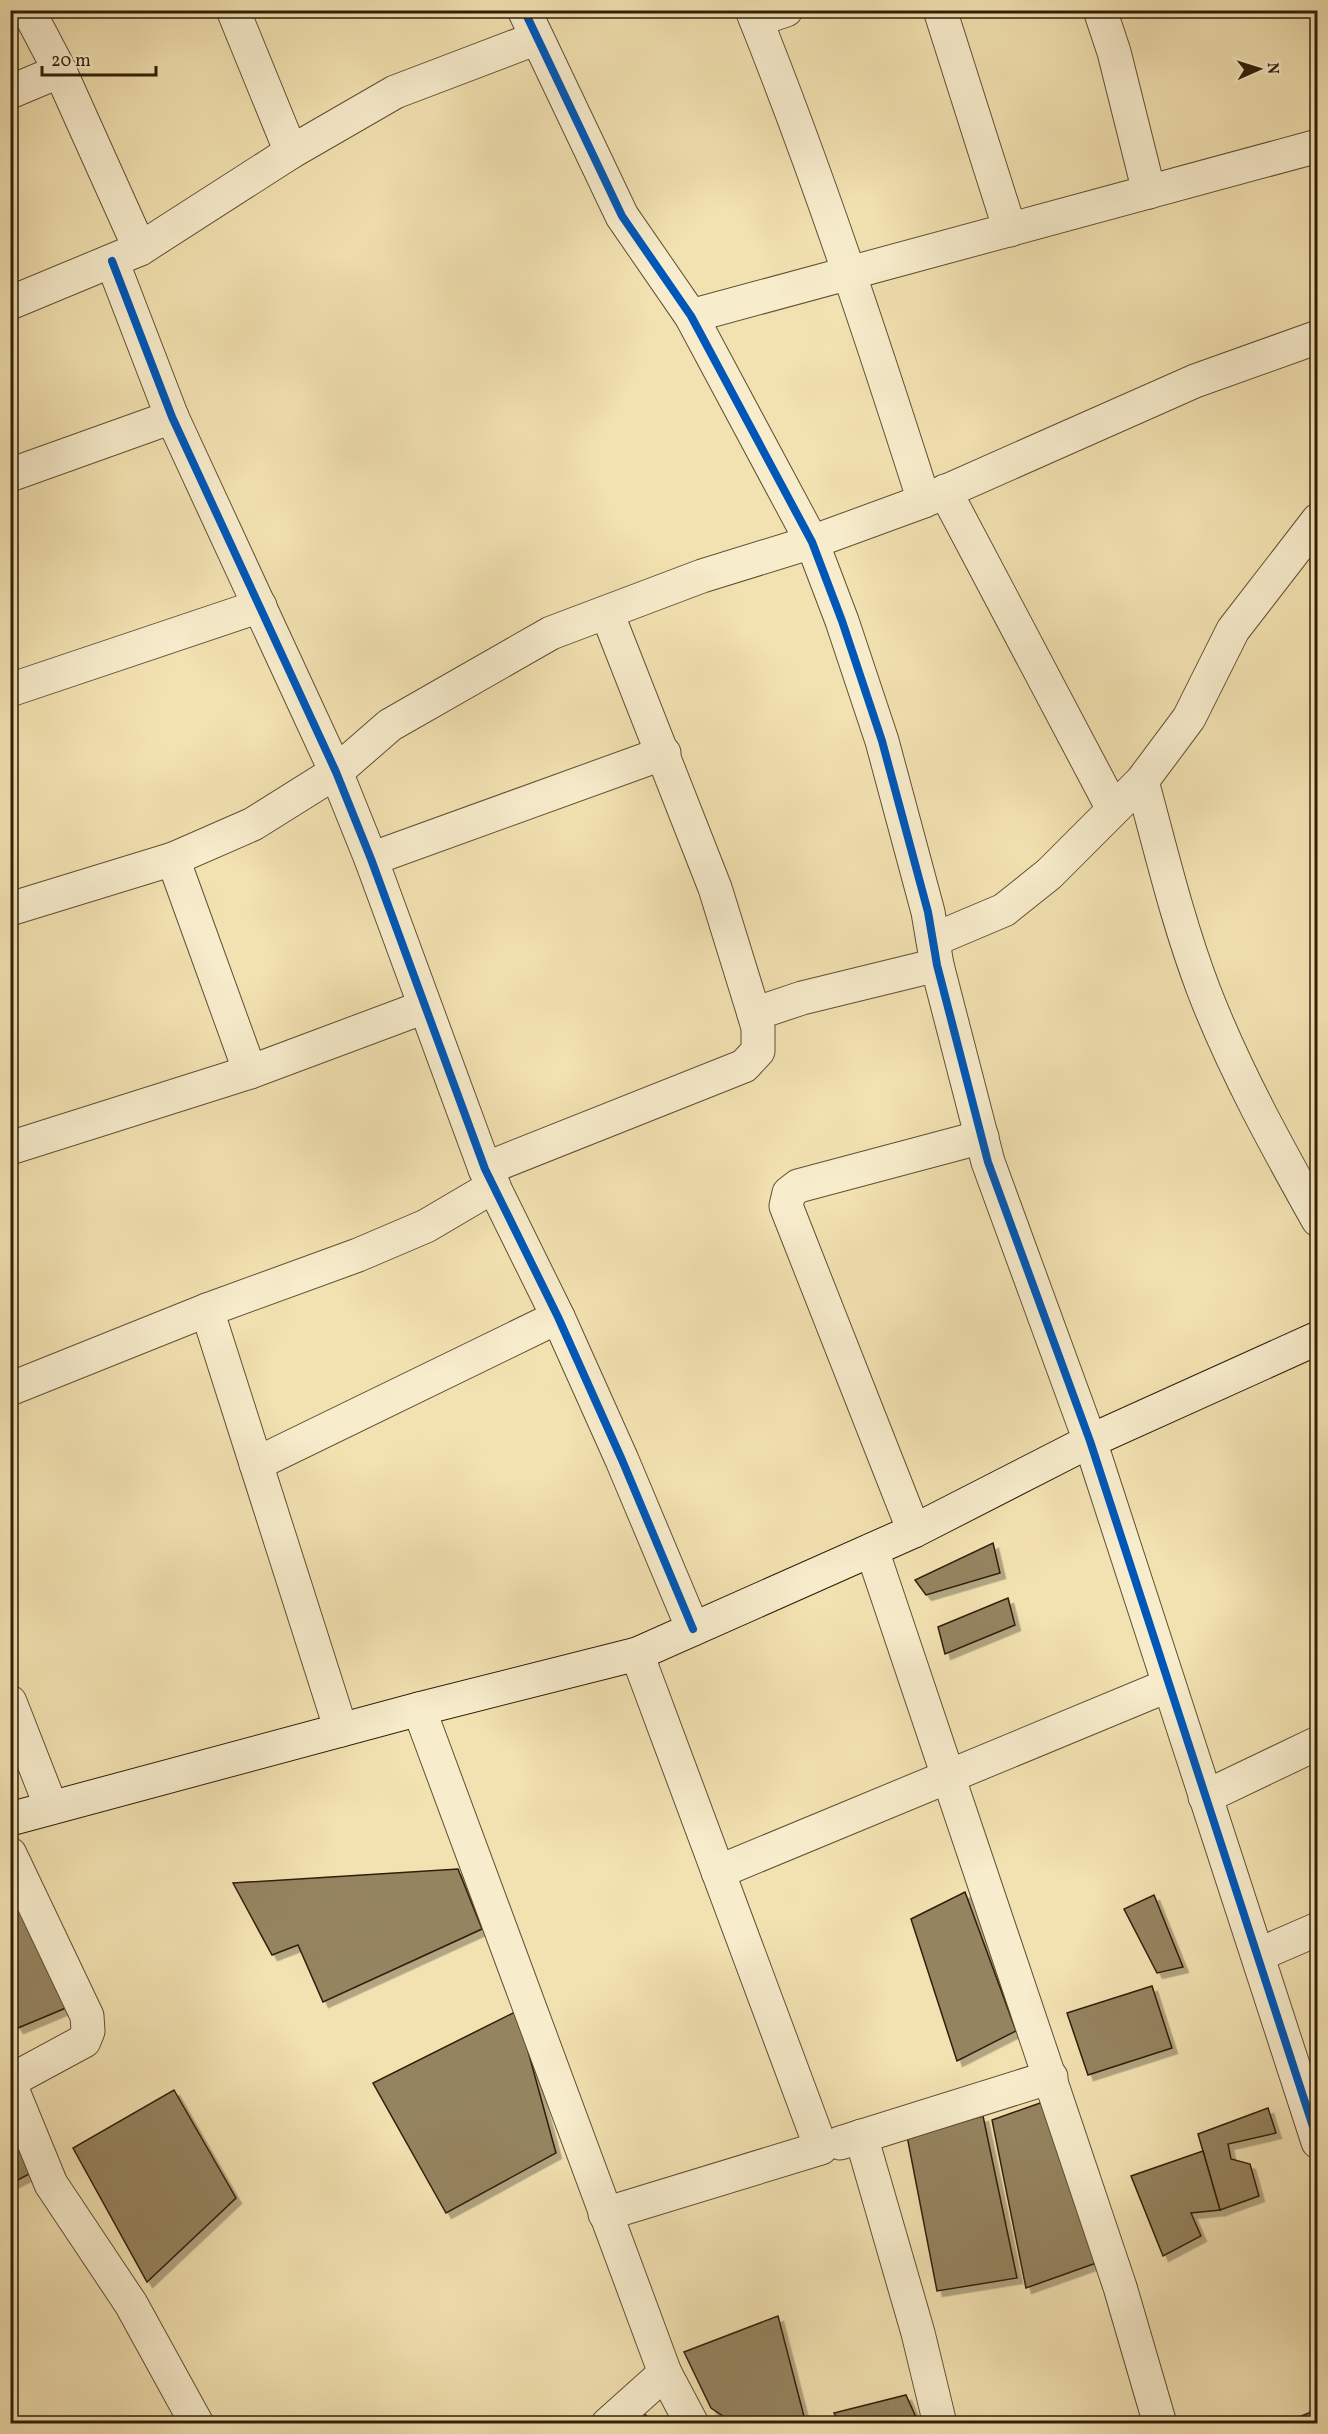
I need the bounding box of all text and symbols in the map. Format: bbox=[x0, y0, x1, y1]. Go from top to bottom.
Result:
scale bar bbox=[42, 39, 156, 77]
north arrow bbox=[1229, 39, 1289, 99]
text: 20 m bbox=[51, 49, 91, 74]
text: N bbox=[1261, 62, 1283, 75]

